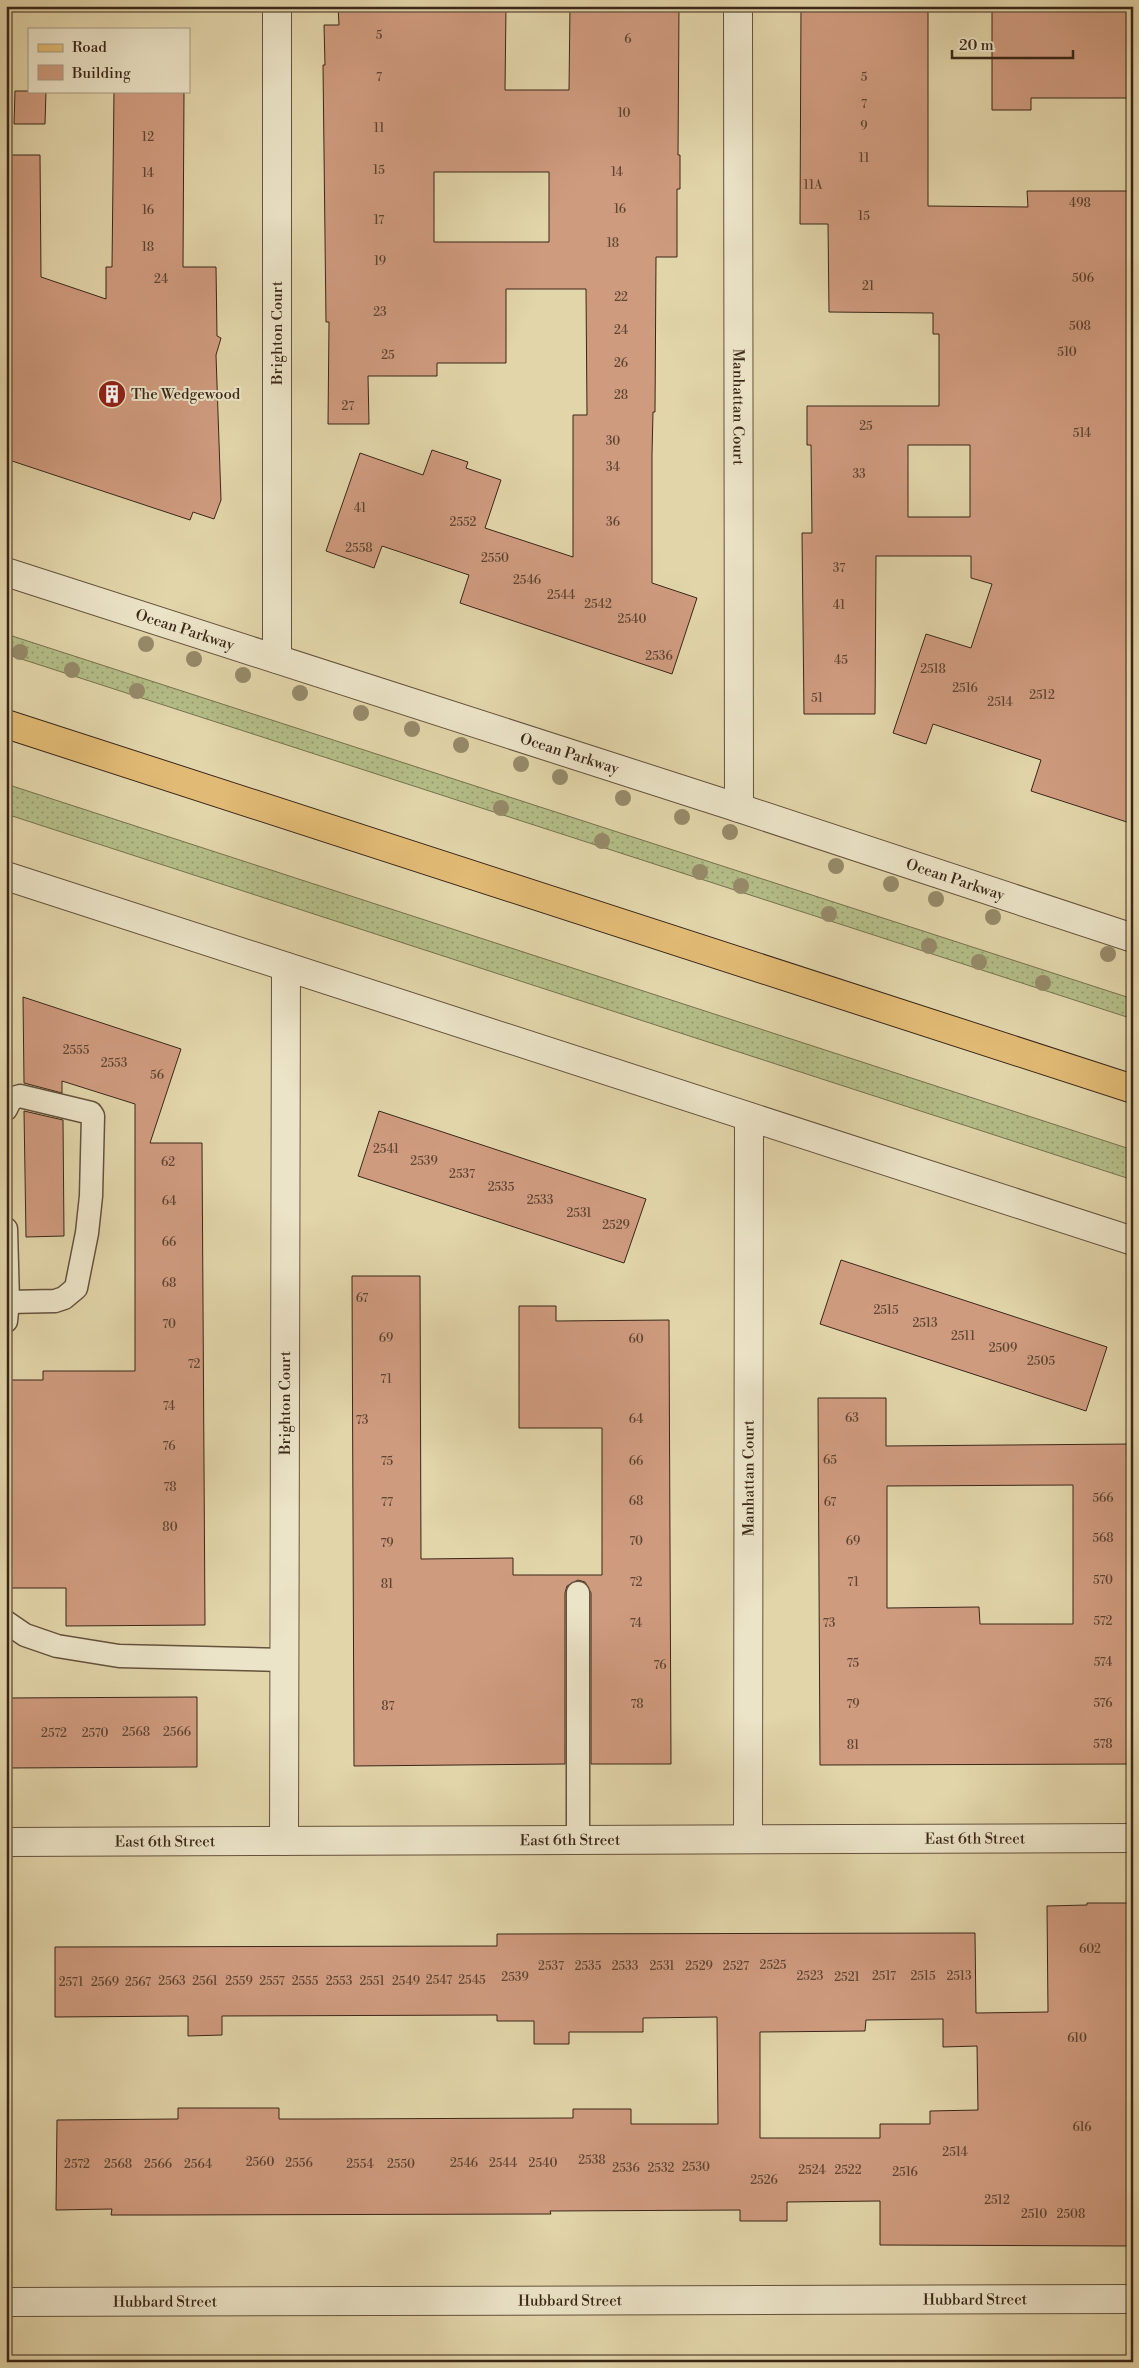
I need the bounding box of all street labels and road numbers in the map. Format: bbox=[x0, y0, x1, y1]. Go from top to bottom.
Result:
street label: Brighton Court bbox=[268, 280, 287, 386]
street label: Manhattan Court bbox=[728, 349, 748, 466]
street label: Ocean Parkway bbox=[133, 605, 237, 655]
street label: Ocean Parkway bbox=[517, 729, 622, 779]
street label: Ocean Parkway bbox=[903, 855, 1008, 905]
street label: Brighton Court bbox=[276, 1350, 295, 1456]
street label: Manhattan Court bbox=[739, 1419, 759, 1536]
street label: East 6th Street bbox=[925, 1829, 1026, 1849]
street label: East 6th Street bbox=[520, 1831, 621, 1850]
street label: East 6th Street bbox=[115, 1832, 216, 1852]
street label: Hubbard Street bbox=[923, 2290, 1028, 2310]
street label: Hubbard Street bbox=[518, 2291, 623, 2311]
street label: Hubbard Street bbox=[113, 2292, 218, 2312]

